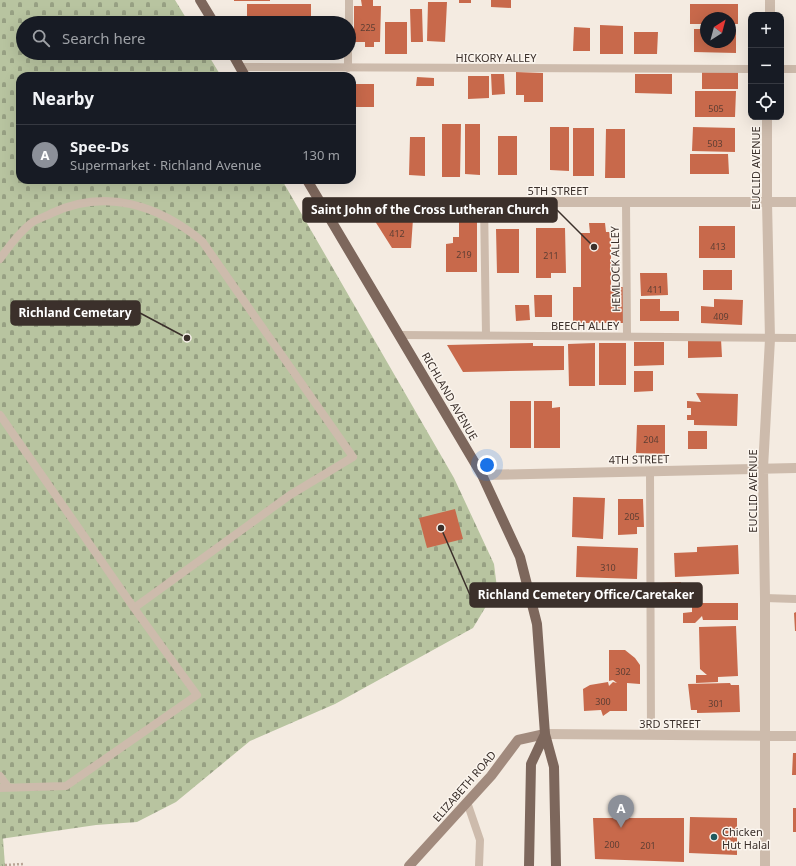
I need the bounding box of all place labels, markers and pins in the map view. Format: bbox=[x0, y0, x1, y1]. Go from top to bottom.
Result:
callout: Saint John of the Cross Lutheran Church bbox=[303, 198, 557, 222]
callout: Richland Cemetary bbox=[11, 301, 140, 325]
callout: Richland Cemetery Office/Caretaker bbox=[470, 583, 702, 607]
pin: A bbox=[608, 795, 634, 828]
place label: Chicken Hut Halal bbox=[722, 824, 770, 852]
marker: Chicken Hut Halal bbox=[709, 832, 719, 842]

